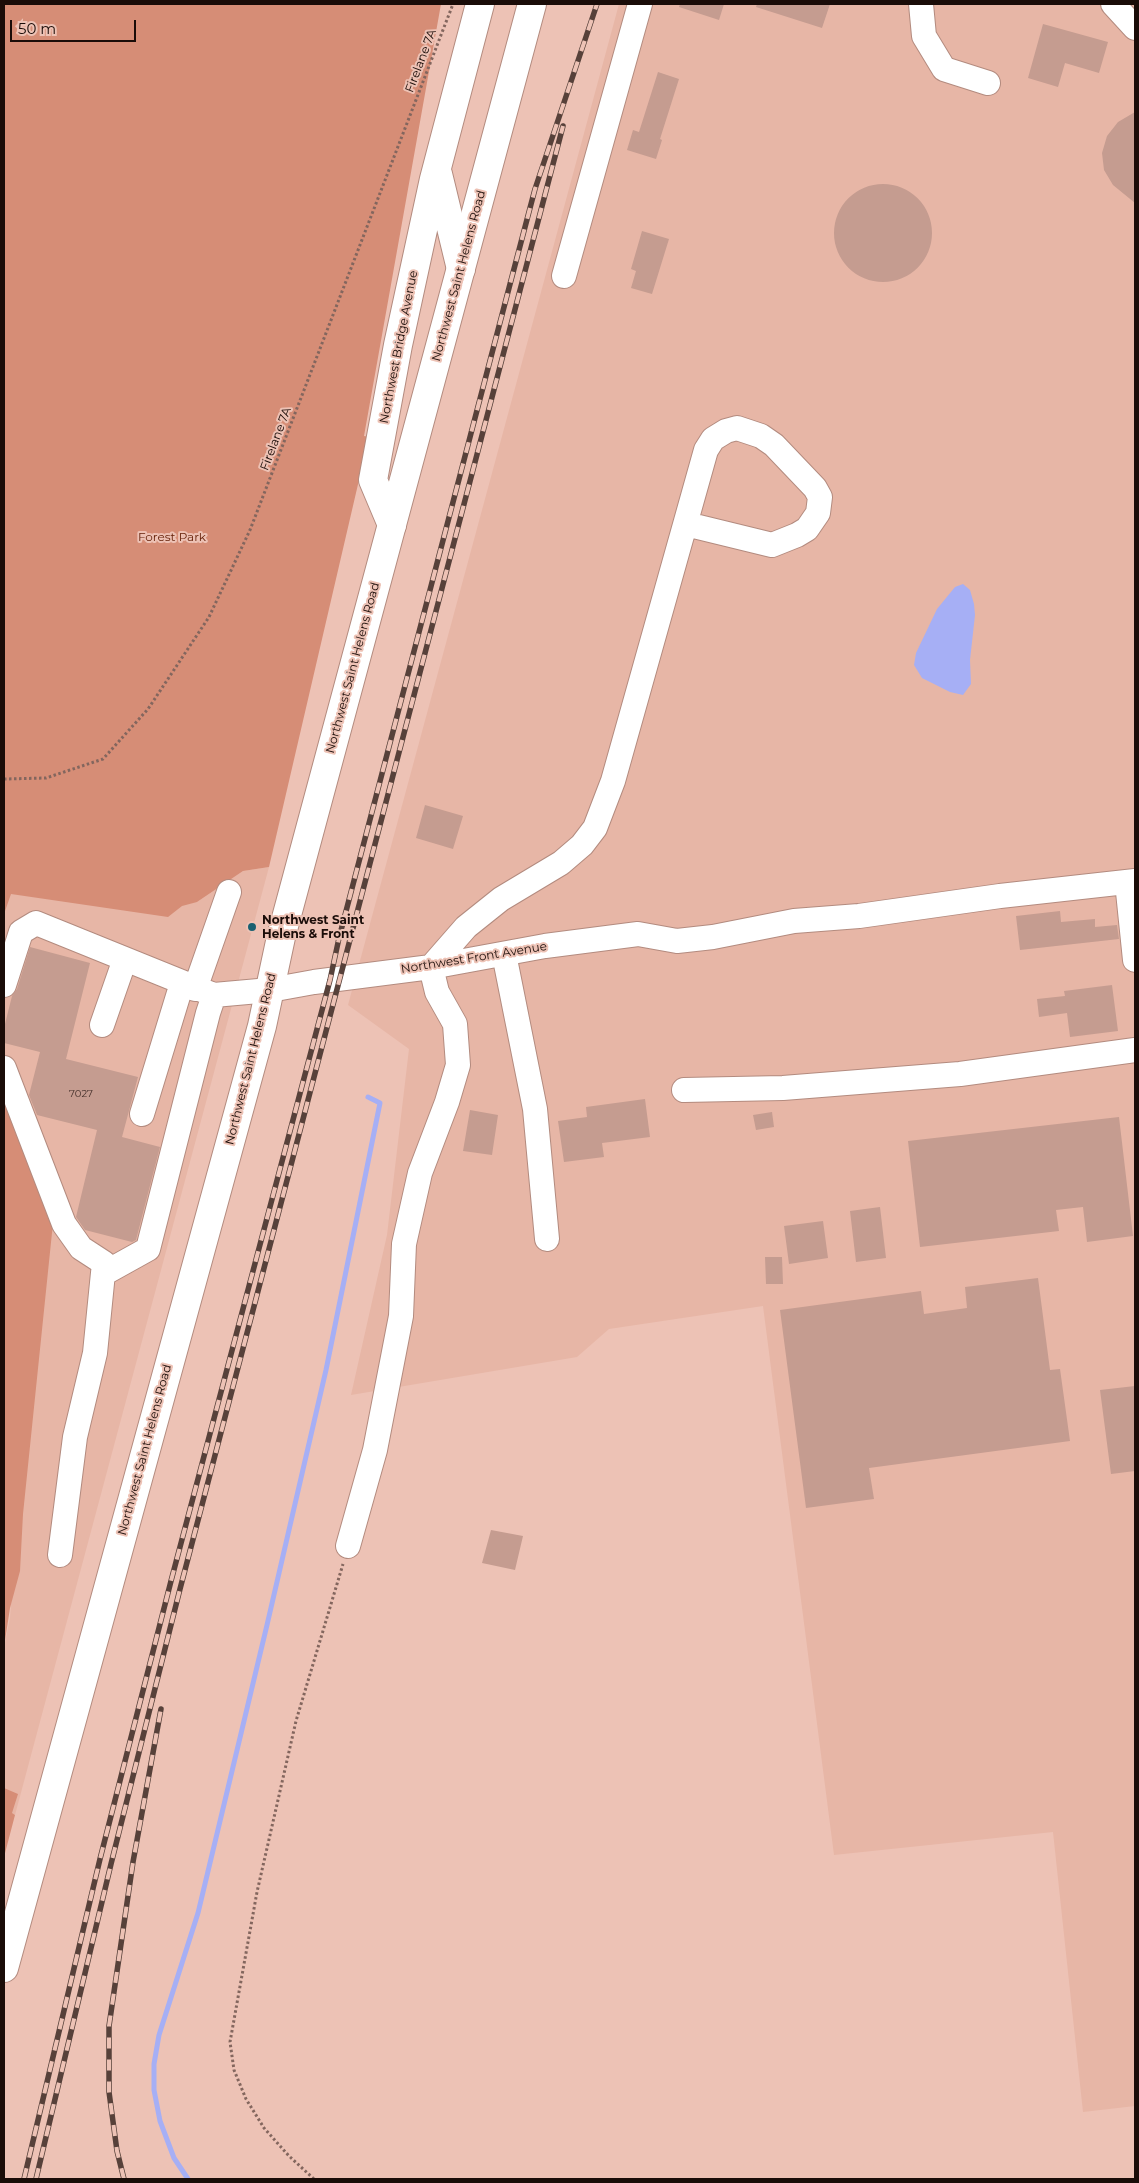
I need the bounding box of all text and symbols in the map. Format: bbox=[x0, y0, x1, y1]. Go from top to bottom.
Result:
scale bar bbox=[12, 10, 139, 42]
text: 50 m bbox=[18, 19, 56, 38]
street label: Firelane 7A bbox=[402, 27, 440, 95]
street label: Northwest Saint Helens Road bbox=[429, 189, 489, 363]
street label: Northwest Bridge Avenue bbox=[377, 269, 421, 425]
street label: Firelane 7A bbox=[257, 405, 295, 473]
park label: Forest Park bbox=[138, 530, 206, 544]
street label: Northwest Saint Helens Road bbox=[323, 581, 383, 755]
place label: Northwest Saint Helens & Front bbox=[262, 913, 364, 941]
marker: Northwest Saint Helens & Front bbox=[246, 921, 258, 933]
street label: Northwest Front Avenue bbox=[400, 939, 548, 977]
street label: Northwest Saint Helens Road bbox=[223, 972, 279, 1146]
house number: 7027 bbox=[69, 1088, 93, 1100]
street label: Northwest Saint Helens Road bbox=[115, 1363, 175, 1537]

